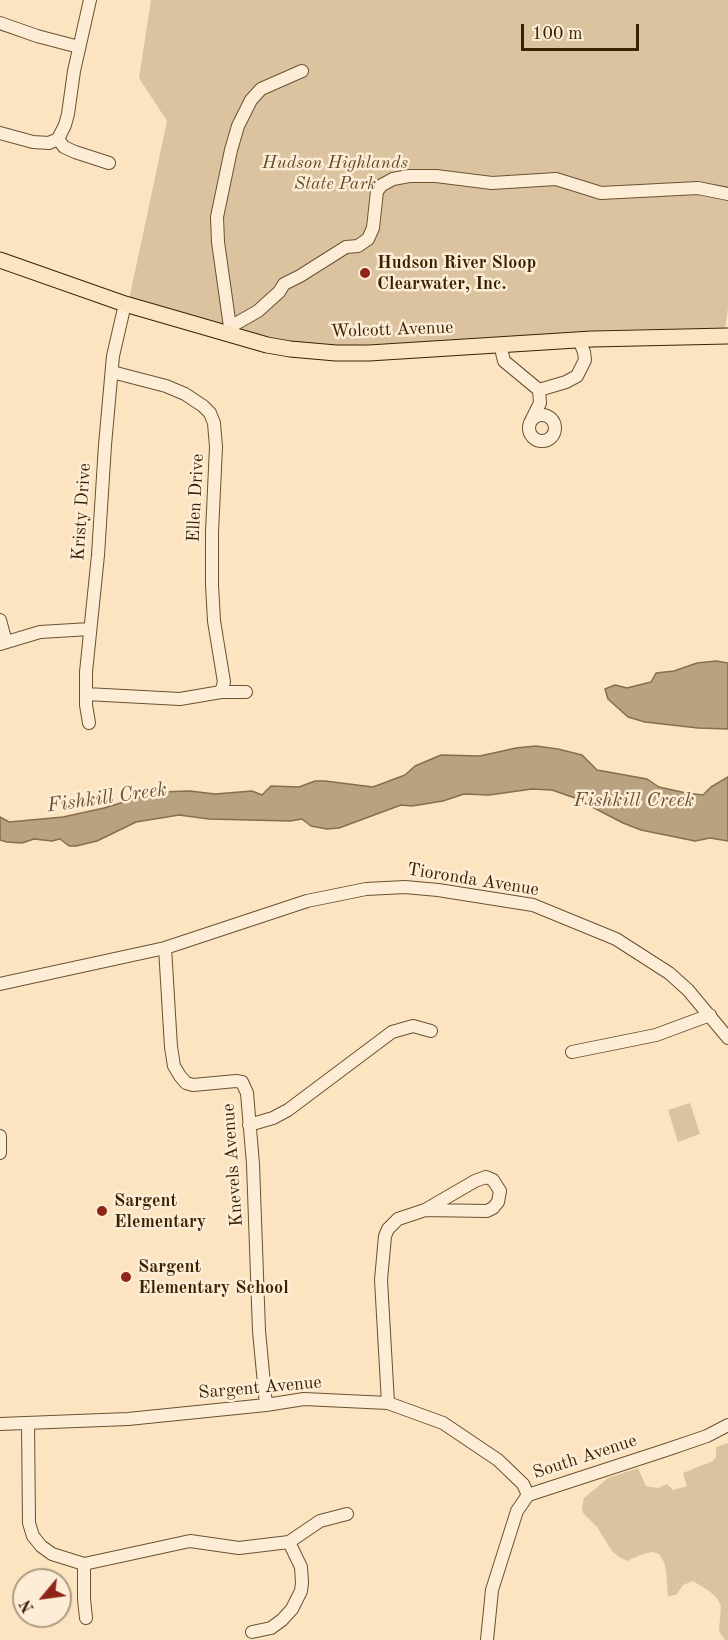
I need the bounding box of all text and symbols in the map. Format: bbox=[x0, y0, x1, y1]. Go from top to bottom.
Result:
scale bar bbox=[524, 12, 642, 50]
text: 100 m bbox=[532, 25, 583, 43]
park label: Hudson Highlands State Park bbox=[262, 152, 408, 195]
place label: Hudson River Sloop Clearwater, Inc. bbox=[377, 252, 536, 294]
marker: Hudson River Sloop Clearwater, Inc. bbox=[358, 266, 372, 280]
street label: Wolcott Avenue bbox=[330, 317, 454, 343]
street label: Ellen Drive bbox=[183, 453, 209, 543]
street label: Kristy Drive bbox=[68, 462, 96, 562]
water label: Fishkill Creek bbox=[46, 778, 168, 818]
water label: Fishkill Creek bbox=[574, 789, 694, 813]
street label: Tioronda Avenue bbox=[406, 859, 540, 901]
street label: Knevels Avenue bbox=[218, 1103, 248, 1227]
place label: Sargent Elementary bbox=[114, 1190, 206, 1232]
marker: Sargent Elementary bbox=[95, 1204, 109, 1218]
place label: Sargent Elementary School bbox=[138, 1256, 289, 1298]
marker: Sargent Elementary School bbox=[119, 1270, 133, 1284]
street label: Sargent Avenue bbox=[197, 1372, 323, 1404]
street label: South Avenue bbox=[530, 1430, 640, 1484]
north arrow bbox=[12, 1568, 72, 1628]
text: N bbox=[18, 1597, 38, 1615]

